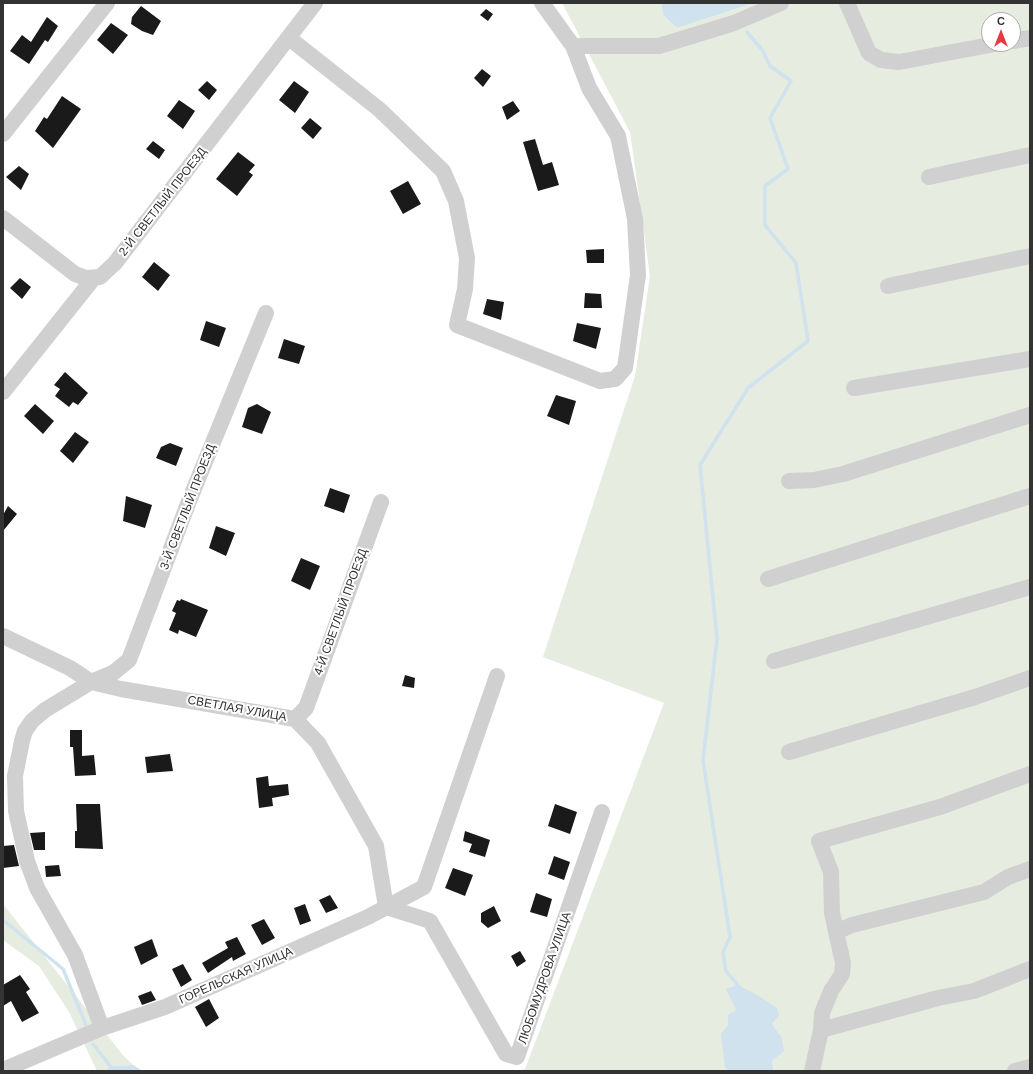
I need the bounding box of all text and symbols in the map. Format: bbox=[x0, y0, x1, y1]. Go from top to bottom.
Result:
north arrow bbox=[981, 12, 1021, 52]
text: С bbox=[997, 15, 1005, 27]
street label: 2-Й СВЕТЛЫЙ ПРОЕЗД bbox=[116, 145, 210, 259]
street label: 3-Й СВЕТЛЫЙ ПРОЕЗД bbox=[157, 442, 219, 572]
street label: 4-Й СВЕТЛЫЙ ПРОЕЗД bbox=[311, 547, 371, 677]
street label: СВЕТЛАЯ УЛИЦА bbox=[186, 693, 288, 725]
street label: ЛЮБОМУДРОВА УЛИЦА bbox=[516, 910, 574, 1046]
street label: ГОРЕЛЬСКАЯ УЛИЦА bbox=[177, 944, 295, 1008]

